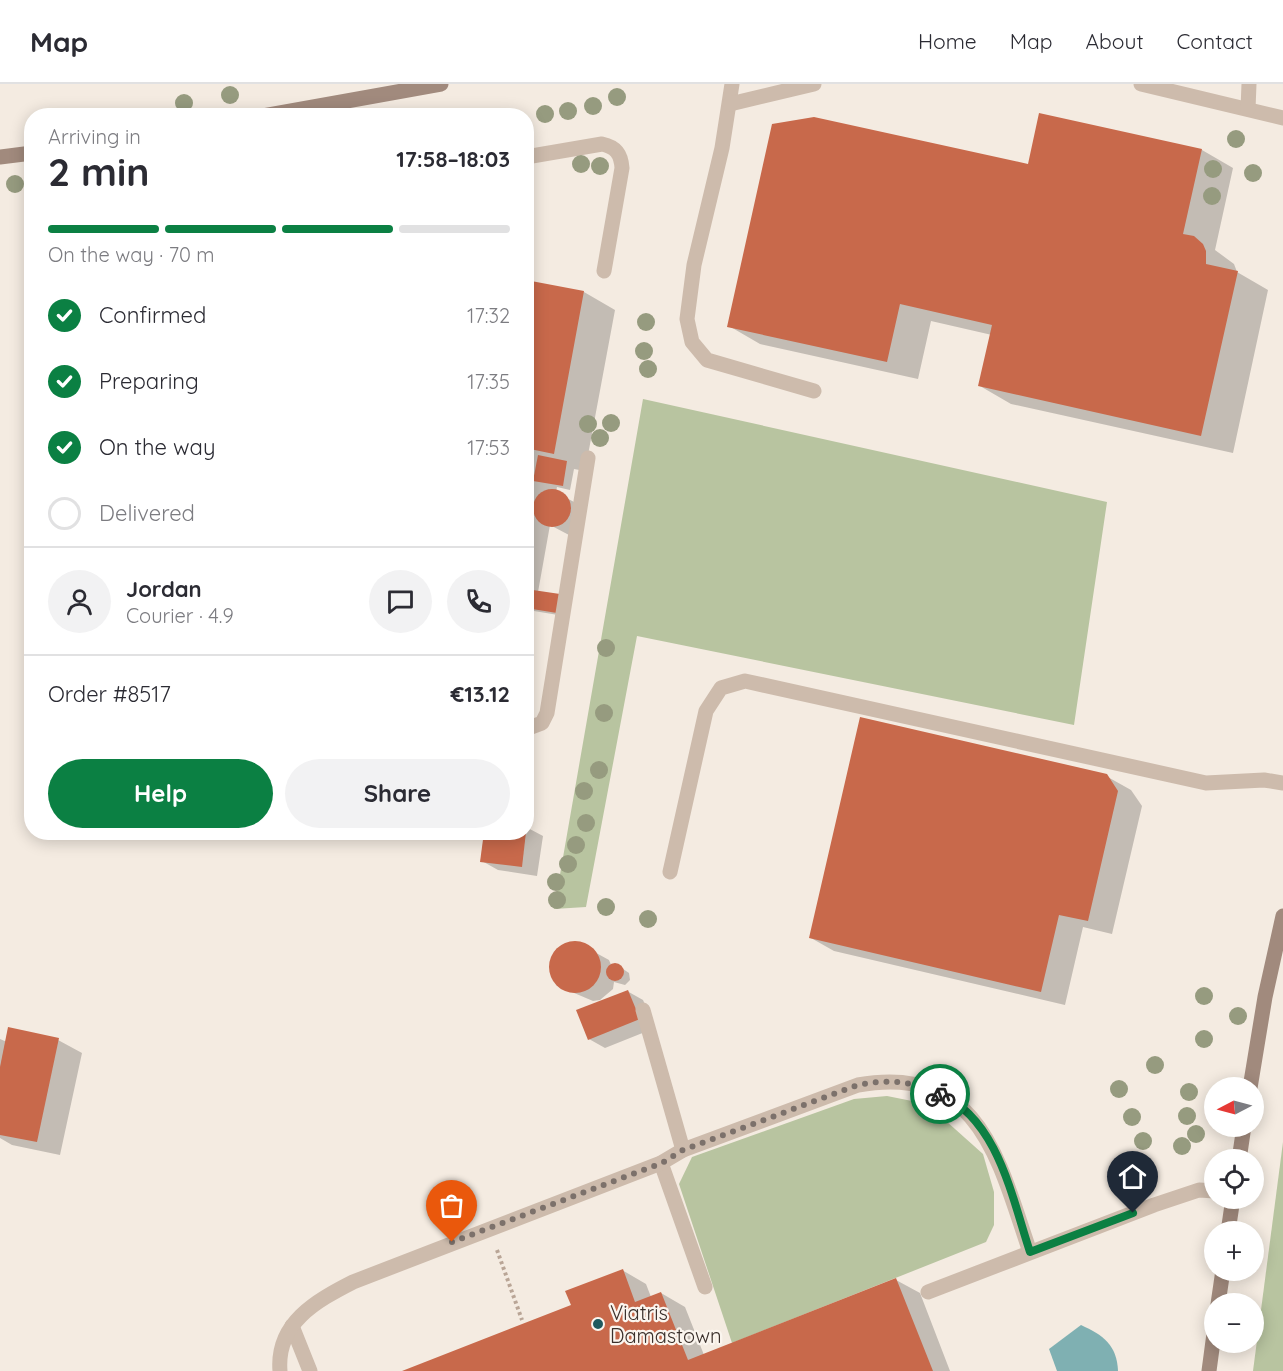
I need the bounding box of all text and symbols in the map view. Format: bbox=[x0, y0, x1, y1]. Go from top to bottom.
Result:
text: Map bbox=[30, 24, 88, 59]
text: Home bbox=[918, 28, 977, 54]
text: Map bbox=[1010, 28, 1053, 54]
text: About bbox=[1086, 28, 1144, 54]
text: Contact bbox=[1177, 28, 1253, 54]
text: Arriving in bbox=[48, 124, 141, 149]
text: 17:58–18:03 bbox=[396, 145, 510, 173]
text: 2 min bbox=[48, 147, 150, 196]
text: On the way · 70 m bbox=[48, 242, 215, 267]
icon: check bbox=[48, 299, 81, 332]
text: Confirmed bbox=[99, 301, 206, 329]
text: 17:32 bbox=[467, 303, 510, 328]
icon: check bbox=[48, 365, 81, 398]
text: Preparing bbox=[99, 367, 199, 395]
text: 17:35 bbox=[467, 369, 510, 394]
icon: check bbox=[48, 431, 81, 464]
text: On the way bbox=[99, 433, 215, 461]
text: 17:53 bbox=[467, 435, 510, 460]
text: Delivered bbox=[99, 499, 195, 527]
button: person bbox=[48, 570, 111, 633]
button: chat bbox=[369, 570, 432, 633]
button: phone bbox=[447, 570, 510, 633]
text: Jordan bbox=[126, 575, 202, 603]
text: Courier · 4.9 bbox=[126, 603, 234, 628]
text: Order #8517 bbox=[48, 680, 171, 708]
text: €13.12 bbox=[450, 680, 510, 708]
button: Help bbox=[48, 759, 273, 828]
button: Share bbox=[285, 759, 510, 828]
courier bbox=[910, 1064, 970, 1124]
north arrow bbox=[1204, 1077, 1264, 1137]
map controls bbox=[1204, 1077, 1264, 1353]
icon: bike bbox=[924, 1078, 957, 1111]
button: locate bbox=[1204, 1149, 1264, 1209]
pin bbox=[1107, 1151, 1158, 1213]
icon: home bbox=[1116, 1160, 1149, 1193]
pin bbox=[426, 1180, 477, 1242]
icon: bag bbox=[435, 1189, 468, 1222]
button: + bbox=[1204, 1221, 1264, 1281]
button: − bbox=[1204, 1293, 1264, 1353]
place label: Viatris Damastown bbox=[610, 1300, 722, 1348]
marker: Viatris Damastown bbox=[591, 1317, 605, 1331]

